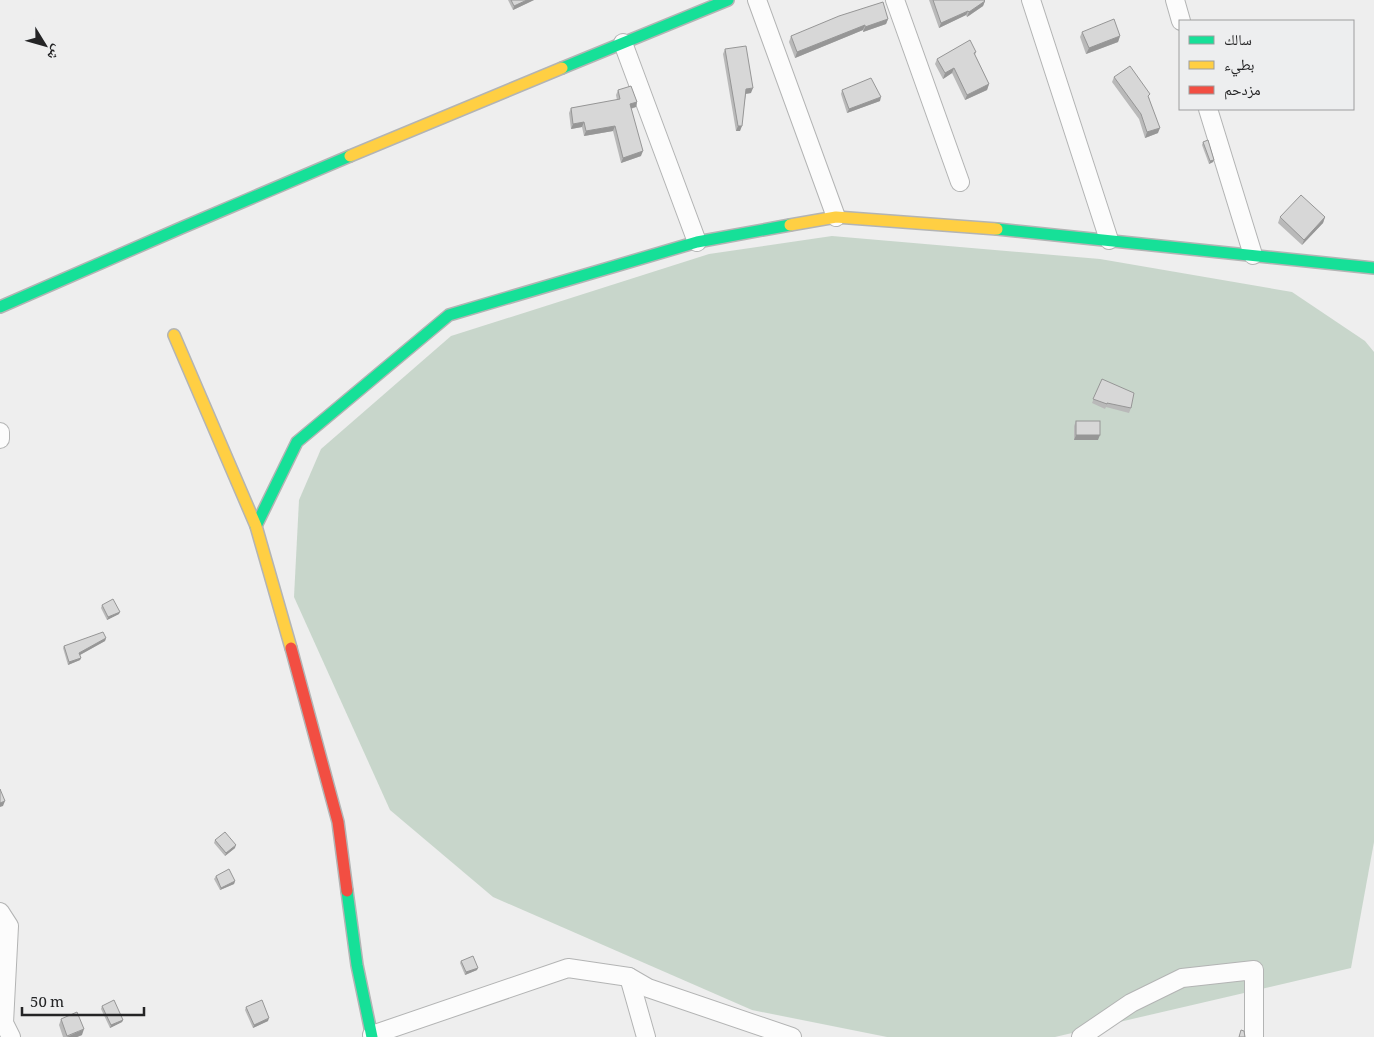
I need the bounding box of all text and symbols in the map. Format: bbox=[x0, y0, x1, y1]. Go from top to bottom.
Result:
north arrow bbox=[20, 20, 70, 70]
legend bbox=[1179, 20, 1354, 110]
text: سالك bbox=[1224, 29, 1252, 55]
text: ش bbox=[40, 38, 68, 65]
text: بطيء bbox=[1224, 54, 1254, 80]
text: مزدحم bbox=[1224, 79, 1261, 105]
scale bar bbox=[22, 984, 145, 1016]
text: 50 m bbox=[30, 991, 64, 1017]

